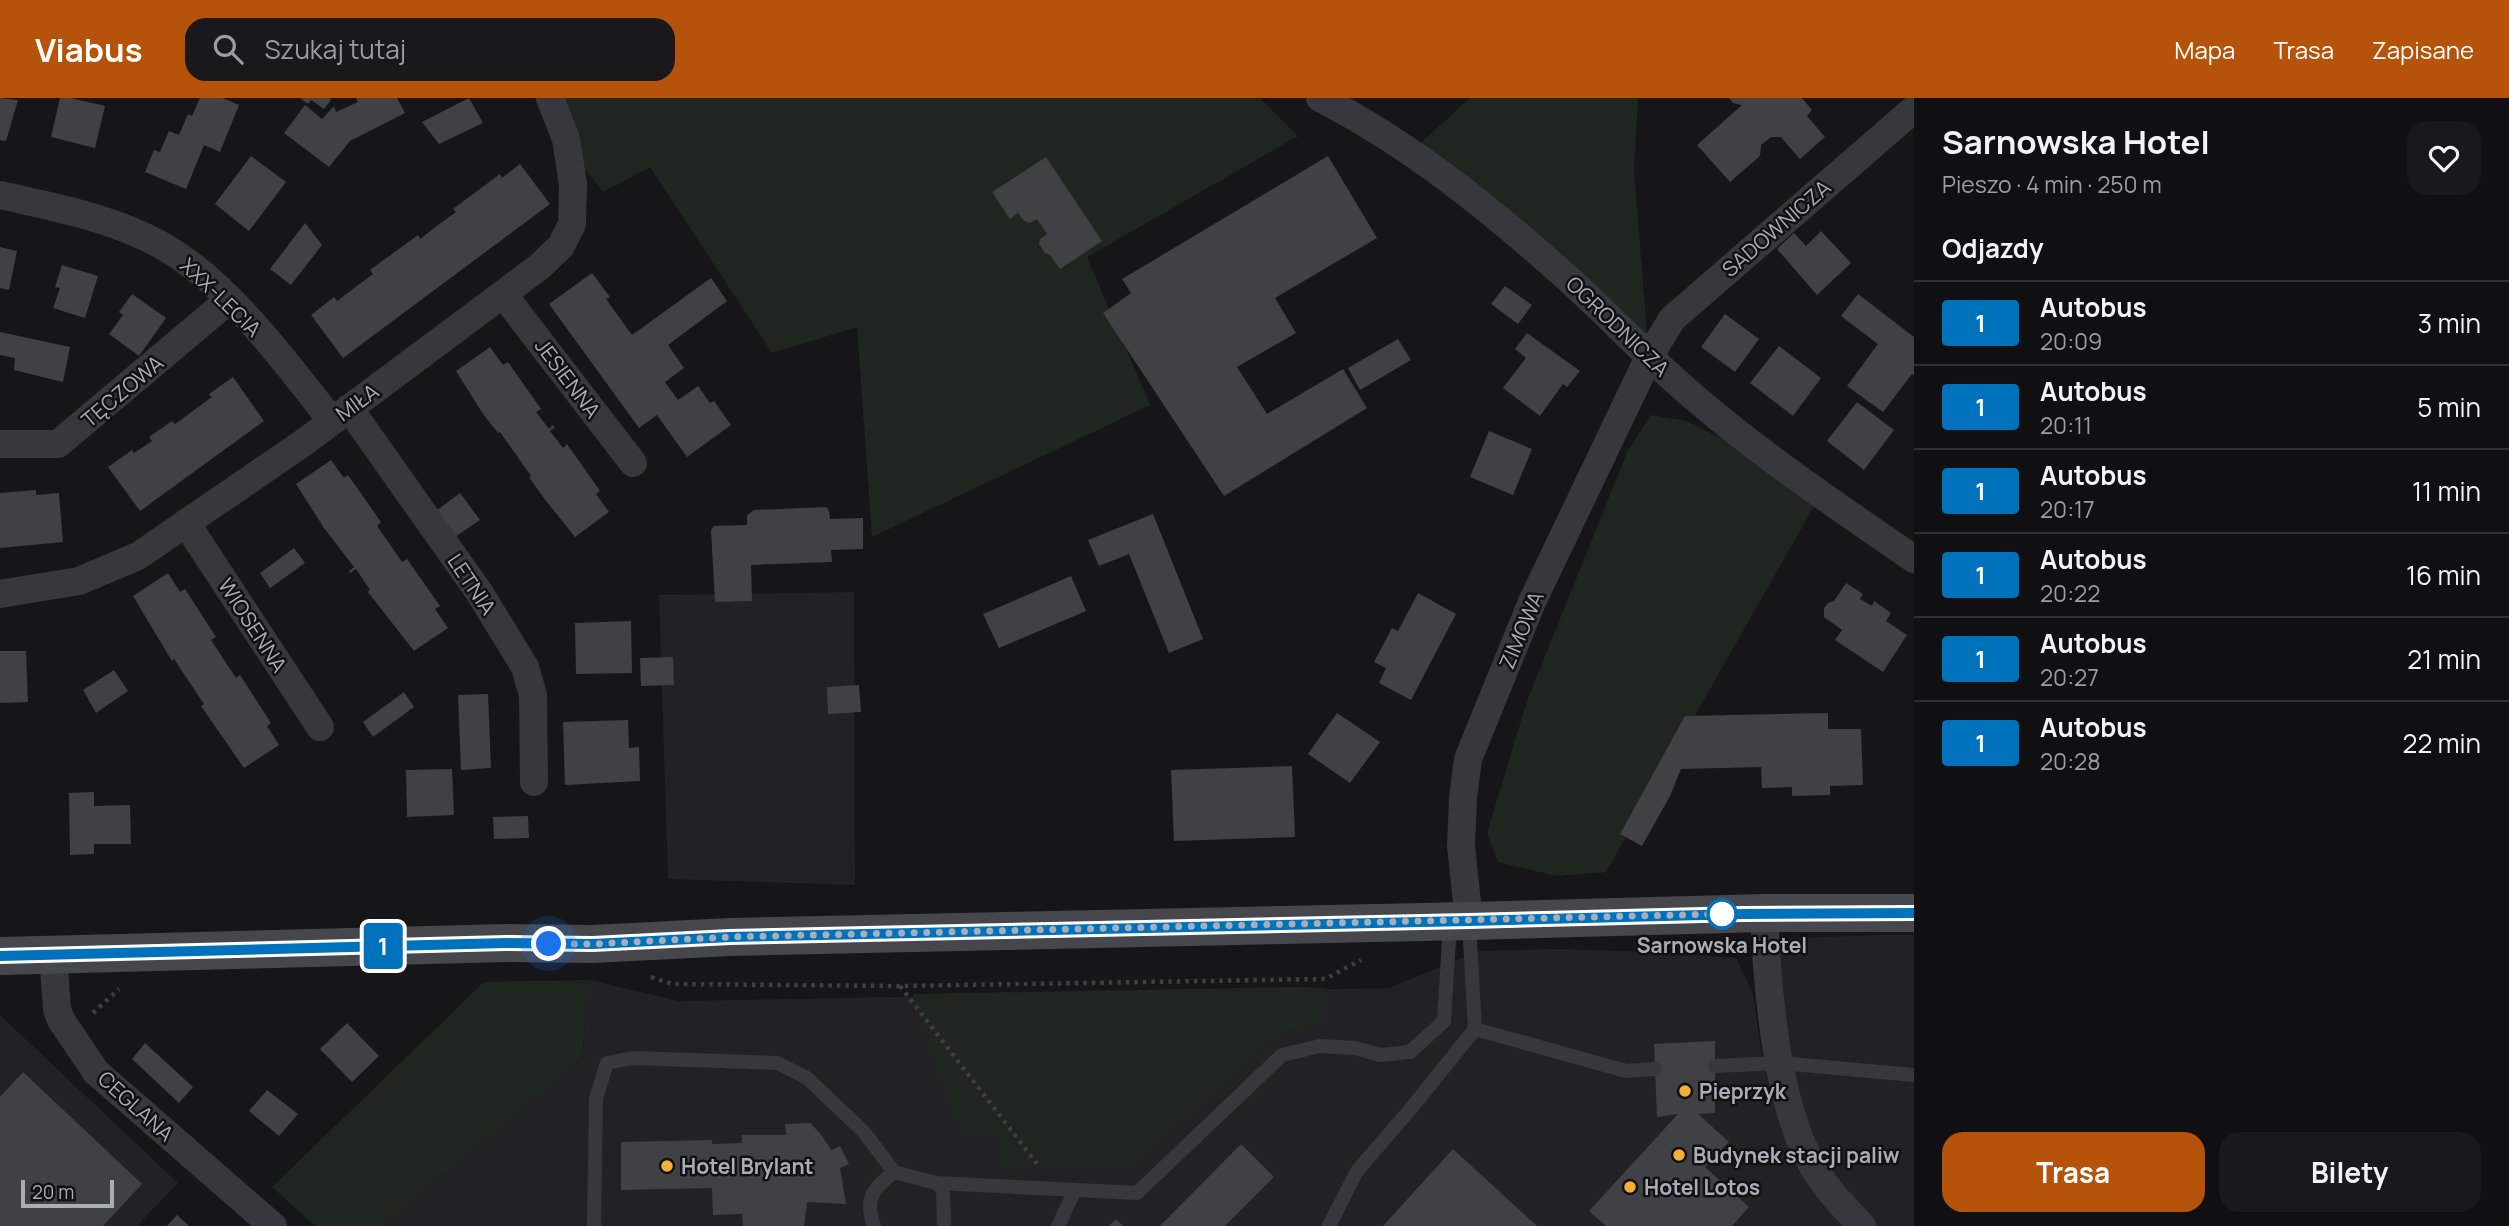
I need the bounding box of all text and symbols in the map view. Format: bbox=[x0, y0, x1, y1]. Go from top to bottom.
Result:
search box bbox=[185, 18, 675, 81]
text: Viabus bbox=[35, 27, 143, 72]
icon: search bbox=[209, 30, 247, 68]
text: Szukaj tutaj bbox=[265, 31, 406, 67]
text: Mapa bbox=[2174, 33, 2235, 66]
text: Trasa bbox=[2273, 33, 2334, 66]
text: Zapisane bbox=[2372, 33, 2474, 66]
text: Sarnowska Hotel bbox=[1942, 119, 2210, 164]
button: heart bbox=[2407, 121, 2481, 195]
text: Pieszo · 4 min · 250 m bbox=[1942, 168, 2162, 200]
street label: SADOWNICZA bbox=[1716, 173, 1836, 283]
text: Odjazdy bbox=[1942, 230, 2043, 266]
street label: XXX-LECIA bbox=[174, 251, 268, 343]
street label: OGRODNICZA bbox=[1560, 270, 1676, 382]
text: Autobus bbox=[2040, 289, 2147, 325]
text: 3 min bbox=[2418, 305, 2481, 341]
text: 1 bbox=[1975, 306, 1986, 339]
text: 20:09 bbox=[2040, 325, 2102, 357]
street label: JESIENNA bbox=[529, 332, 607, 424]
street label: TĘCZOWA bbox=[75, 349, 169, 433]
text: Autobus bbox=[2040, 373, 2147, 409]
street label: MIŁA bbox=[330, 377, 384, 427]
text: 5 min bbox=[2417, 389, 2481, 425]
text: 1 bbox=[1975, 390, 1986, 423]
text: 20:11 bbox=[2040, 409, 2092, 441]
text: Autobus bbox=[2040, 457, 2147, 493]
text: 11 min bbox=[2412, 473, 2481, 509]
text: 1 bbox=[1975, 474, 1986, 507]
text: 20:17 bbox=[2040, 493, 2095, 525]
text: Autobus bbox=[2040, 541, 2147, 577]
street label: LETNIA bbox=[441, 548, 503, 620]
text: 16 min bbox=[2406, 557, 2481, 593]
text: 1 bbox=[1975, 558, 1986, 591]
street label: WIOSENNA bbox=[212, 573, 294, 677]
text: 20:22 bbox=[2040, 577, 2100, 609]
street label: ZIMOWA bbox=[1492, 587, 1550, 673]
text: Autobus bbox=[2040, 625, 2147, 661]
text: 21 min bbox=[2407, 641, 2481, 677]
text: 1 bbox=[1975, 642, 1986, 675]
text: 20:27 bbox=[2040, 661, 2099, 693]
text: Autobus bbox=[2040, 709, 2147, 745]
text: 22 min bbox=[2403, 725, 2481, 761]
text: 1 bbox=[1975, 726, 1986, 759]
text: 20:28 bbox=[2040, 745, 2100, 777]
marker: Sarnowska Hotel bbox=[1707, 899, 1737, 929]
line badge: 1 bbox=[360, 923, 406, 969]
your location bbox=[531, 926, 566, 961]
text: 1 bbox=[378, 929, 388, 962]
place label: Sarnowska Hotel bbox=[1637, 931, 1807, 959]
street label: CEGLANA bbox=[92, 1065, 180, 1147]
place label: Pieprzyk bbox=[1699, 1077, 1787, 1105]
marker: Pieprzyk bbox=[1677, 1083, 1693, 1099]
button: Trasa bbox=[1942, 1132, 2205, 1212]
button: Bilety bbox=[2219, 1132, 2481, 1212]
place label: Budynek stacji paliw bbox=[1693, 1141, 1900, 1169]
marker: Budynek stacji paliw bbox=[1671, 1147, 1687, 1163]
place label: Hotel Brylant bbox=[681, 1152, 814, 1180]
marker: Hotel Brylant bbox=[659, 1158, 675, 1174]
place label: Hotel Lotos bbox=[1644, 1173, 1760, 1201]
scale bar bbox=[21, 1177, 114, 1209]
text: 20 m bbox=[32, 1179, 74, 1205]
marker: Hotel Lotos bbox=[1622, 1179, 1638, 1195]

